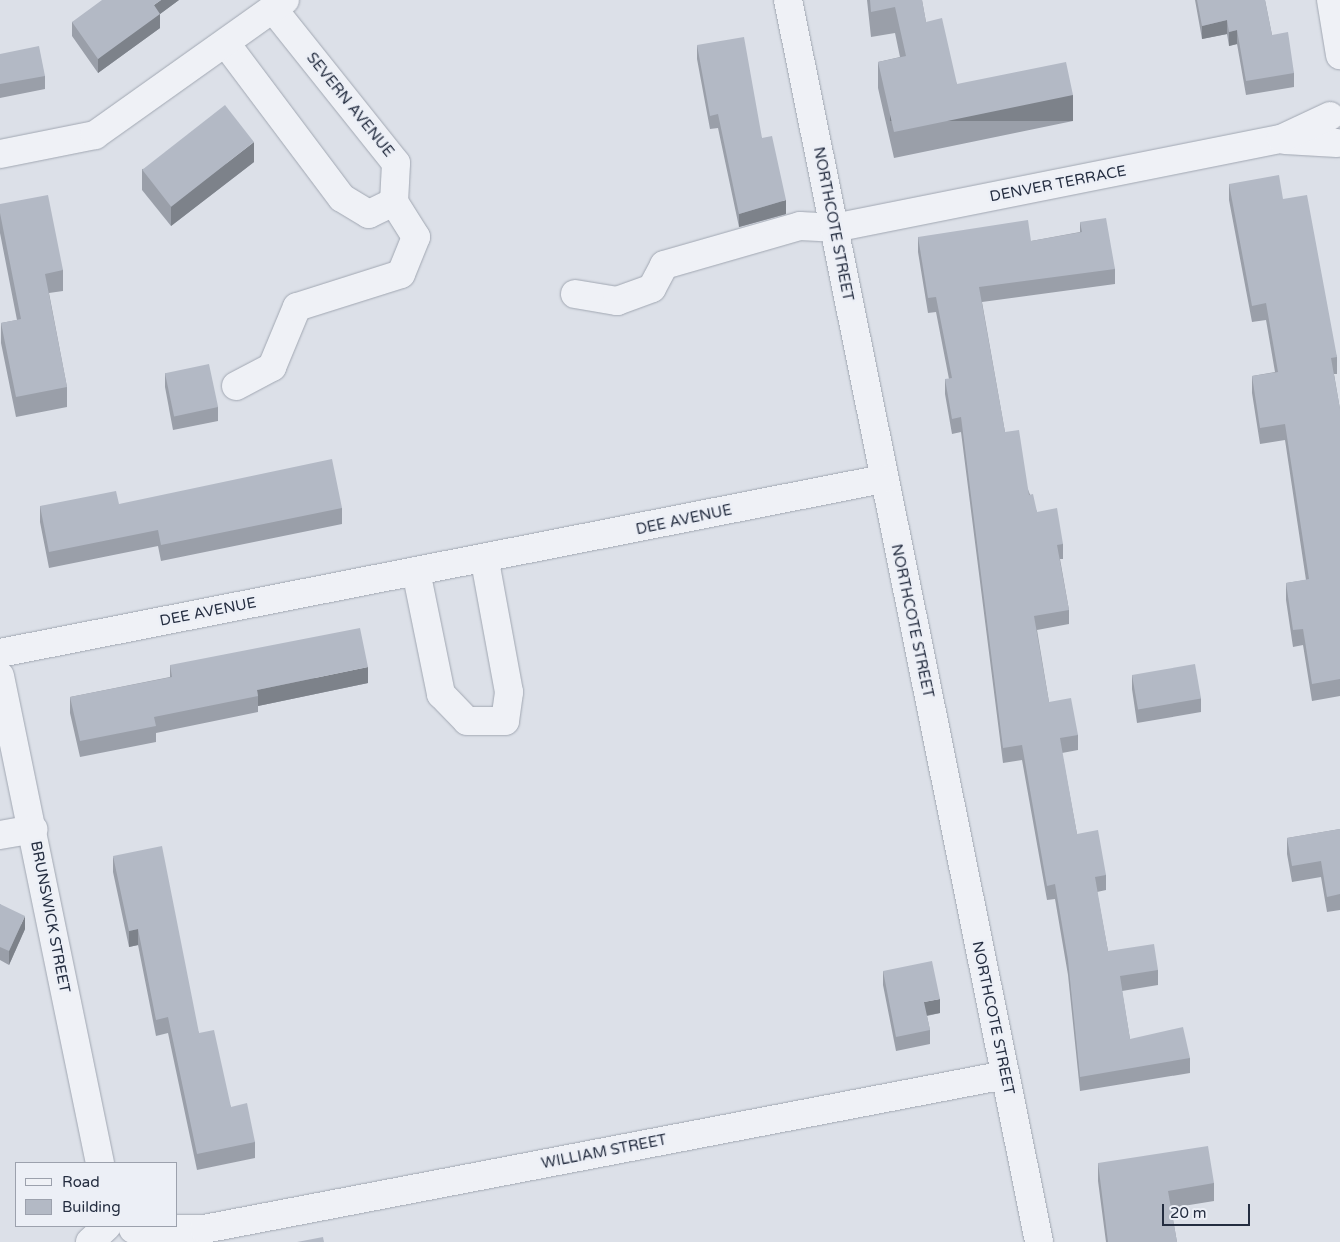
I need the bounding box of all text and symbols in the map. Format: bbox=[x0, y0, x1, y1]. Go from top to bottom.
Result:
street label: SEVERN AVENUE bbox=[302, 49, 398, 161]
street label: NORTHCOTE STREET bbox=[809, 145, 857, 303]
street label: DENVER TERRACE bbox=[988, 162, 1128, 206]
street label: DEE AVENUE bbox=[634, 501, 734, 539]
street label: NORTHCOTE STREET bbox=[887, 543, 937, 699]
street label: DEE AVENUE bbox=[158, 594, 258, 630]
street label: BRUNSWICK STREET bbox=[26, 840, 74, 994]
street label: NORTHCOTE STREET bbox=[968, 940, 1018, 1096]
street label: WILLIAM STREET bbox=[540, 1131, 668, 1173]
legend bbox=[15, 1162, 178, 1227]
text: Road bbox=[62, 1173, 100, 1191]
scale bar bbox=[1165, 1194, 1252, 1226]
text: Building bbox=[62, 1198, 121, 1216]
text: 20 m bbox=[1170, 1204, 1207, 1222]

